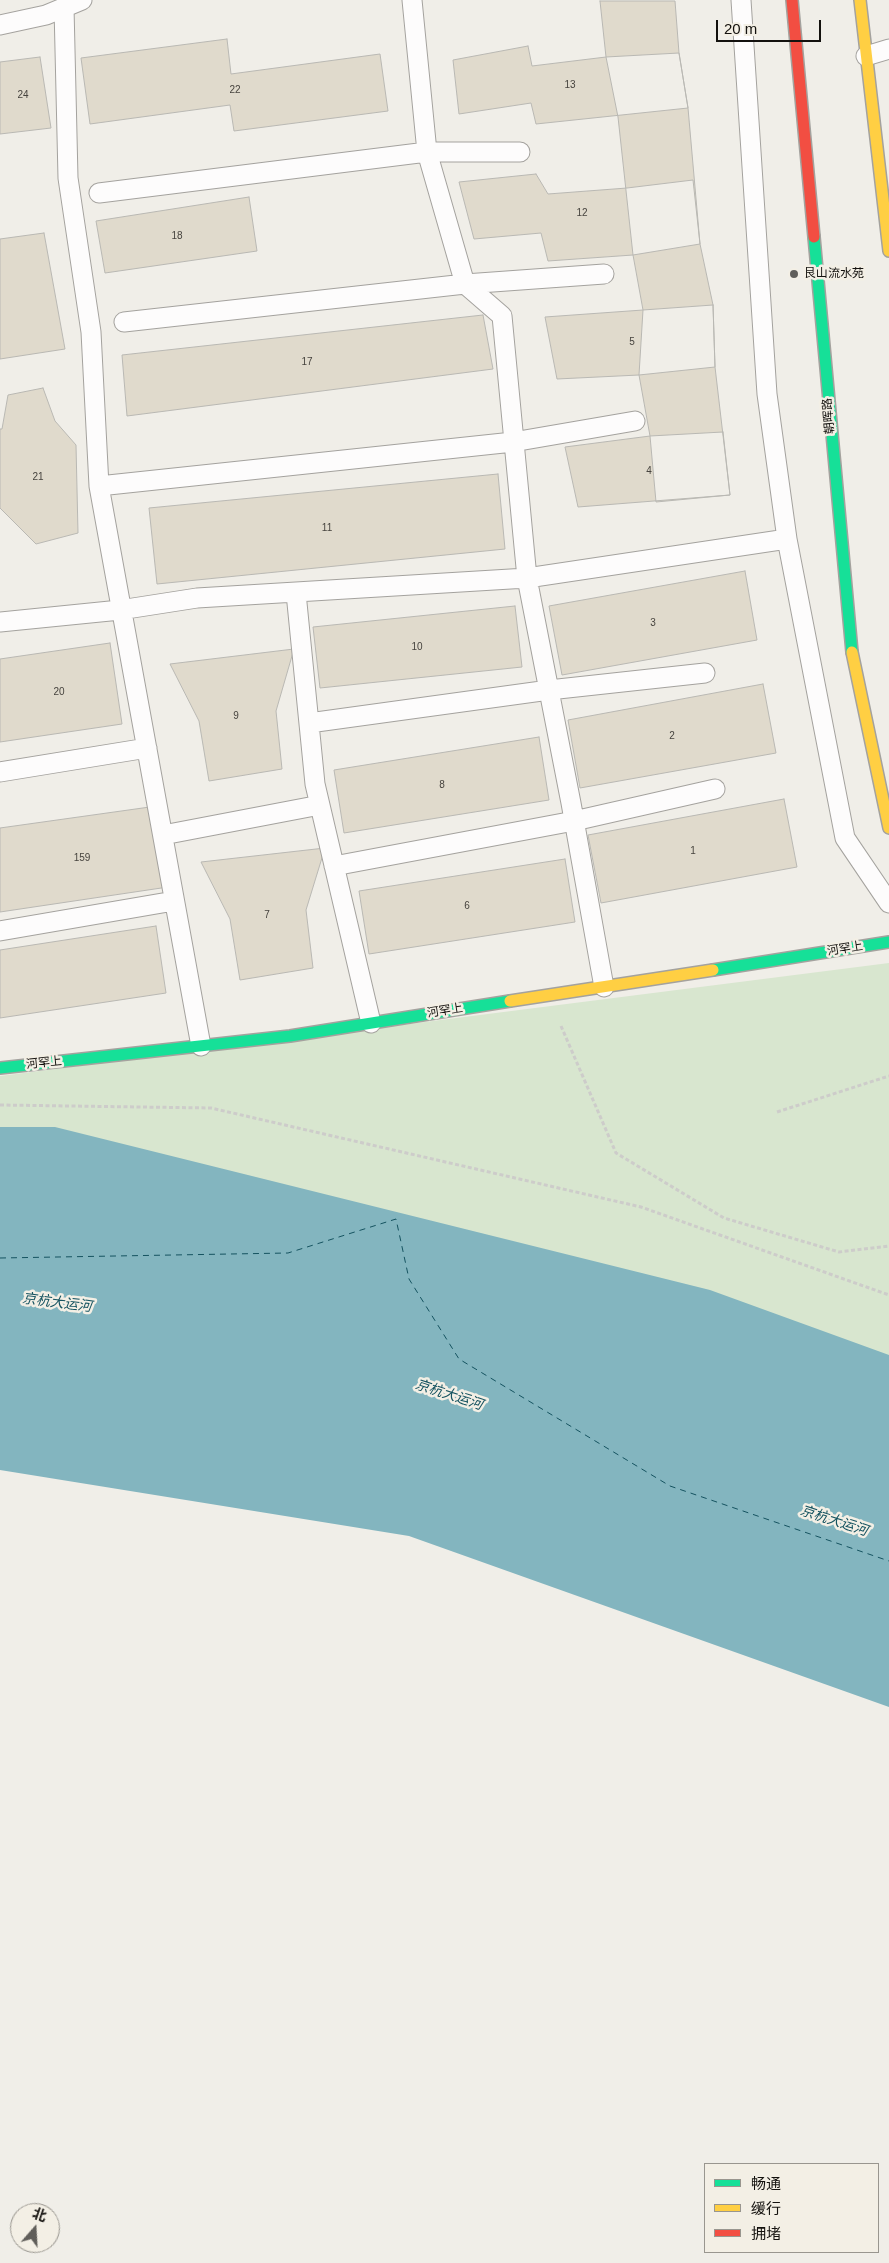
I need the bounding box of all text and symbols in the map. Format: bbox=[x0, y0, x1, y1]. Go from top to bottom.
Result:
scale bar bbox=[719, 10, 824, 42]
text: 20 m bbox=[724, 20, 757, 37]
house number: 13 bbox=[564, 79, 576, 91]
house number: 22 bbox=[229, 84, 241, 96]
house number: 24 bbox=[17, 89, 29, 101]
house number: 12 bbox=[576, 207, 588, 219]
house number: 18 bbox=[171, 230, 183, 242]
place label: 艮山流水苑 bbox=[804, 267, 864, 281]
marker: 艮山流水苑 bbox=[788, 268, 800, 280]
house number: 5 bbox=[629, 336, 635, 348]
house number: 17 bbox=[301, 356, 313, 368]
street label: 朝晖路 bbox=[820, 397, 838, 435]
house number: 4 bbox=[646, 465, 652, 477]
house number: 21 bbox=[32, 471, 44, 483]
house number: 11 bbox=[322, 522, 332, 534]
house number: 3 bbox=[650, 617, 656, 629]
house number: 10 bbox=[411, 641, 423, 653]
house number: 20 bbox=[53, 686, 65, 698]
house number: 9 bbox=[233, 710, 239, 722]
house number: 2 bbox=[669, 730, 675, 742]
house number: 8 bbox=[439, 779, 445, 791]
house number: 1 bbox=[690, 845, 696, 857]
house number: 159 bbox=[74, 852, 90, 864]
house number: 6 bbox=[464, 900, 470, 912]
house number: 7 bbox=[264, 909, 270, 921]
street label: 河罕上 bbox=[826, 939, 864, 959]
street label: 河罕上 bbox=[426, 1001, 464, 1021]
street label: 河罕上 bbox=[25, 1054, 63, 1072]
water label: 京杭大运河 bbox=[21, 1290, 93, 1316]
water label: 京杭大运河 bbox=[413, 1376, 485, 1414]
water label: 京杭大运河 bbox=[798, 1502, 870, 1540]
legend bbox=[704, 2163, 879, 2253]
text: 畅通 bbox=[751, 2175, 781, 2192]
text: 缓行 bbox=[751, 2200, 781, 2217]
north arrow bbox=[10, 2203, 60, 2253]
text: 北 bbox=[30, 2205, 49, 2225]
text: 拥堵 bbox=[751, 2225, 781, 2242]

